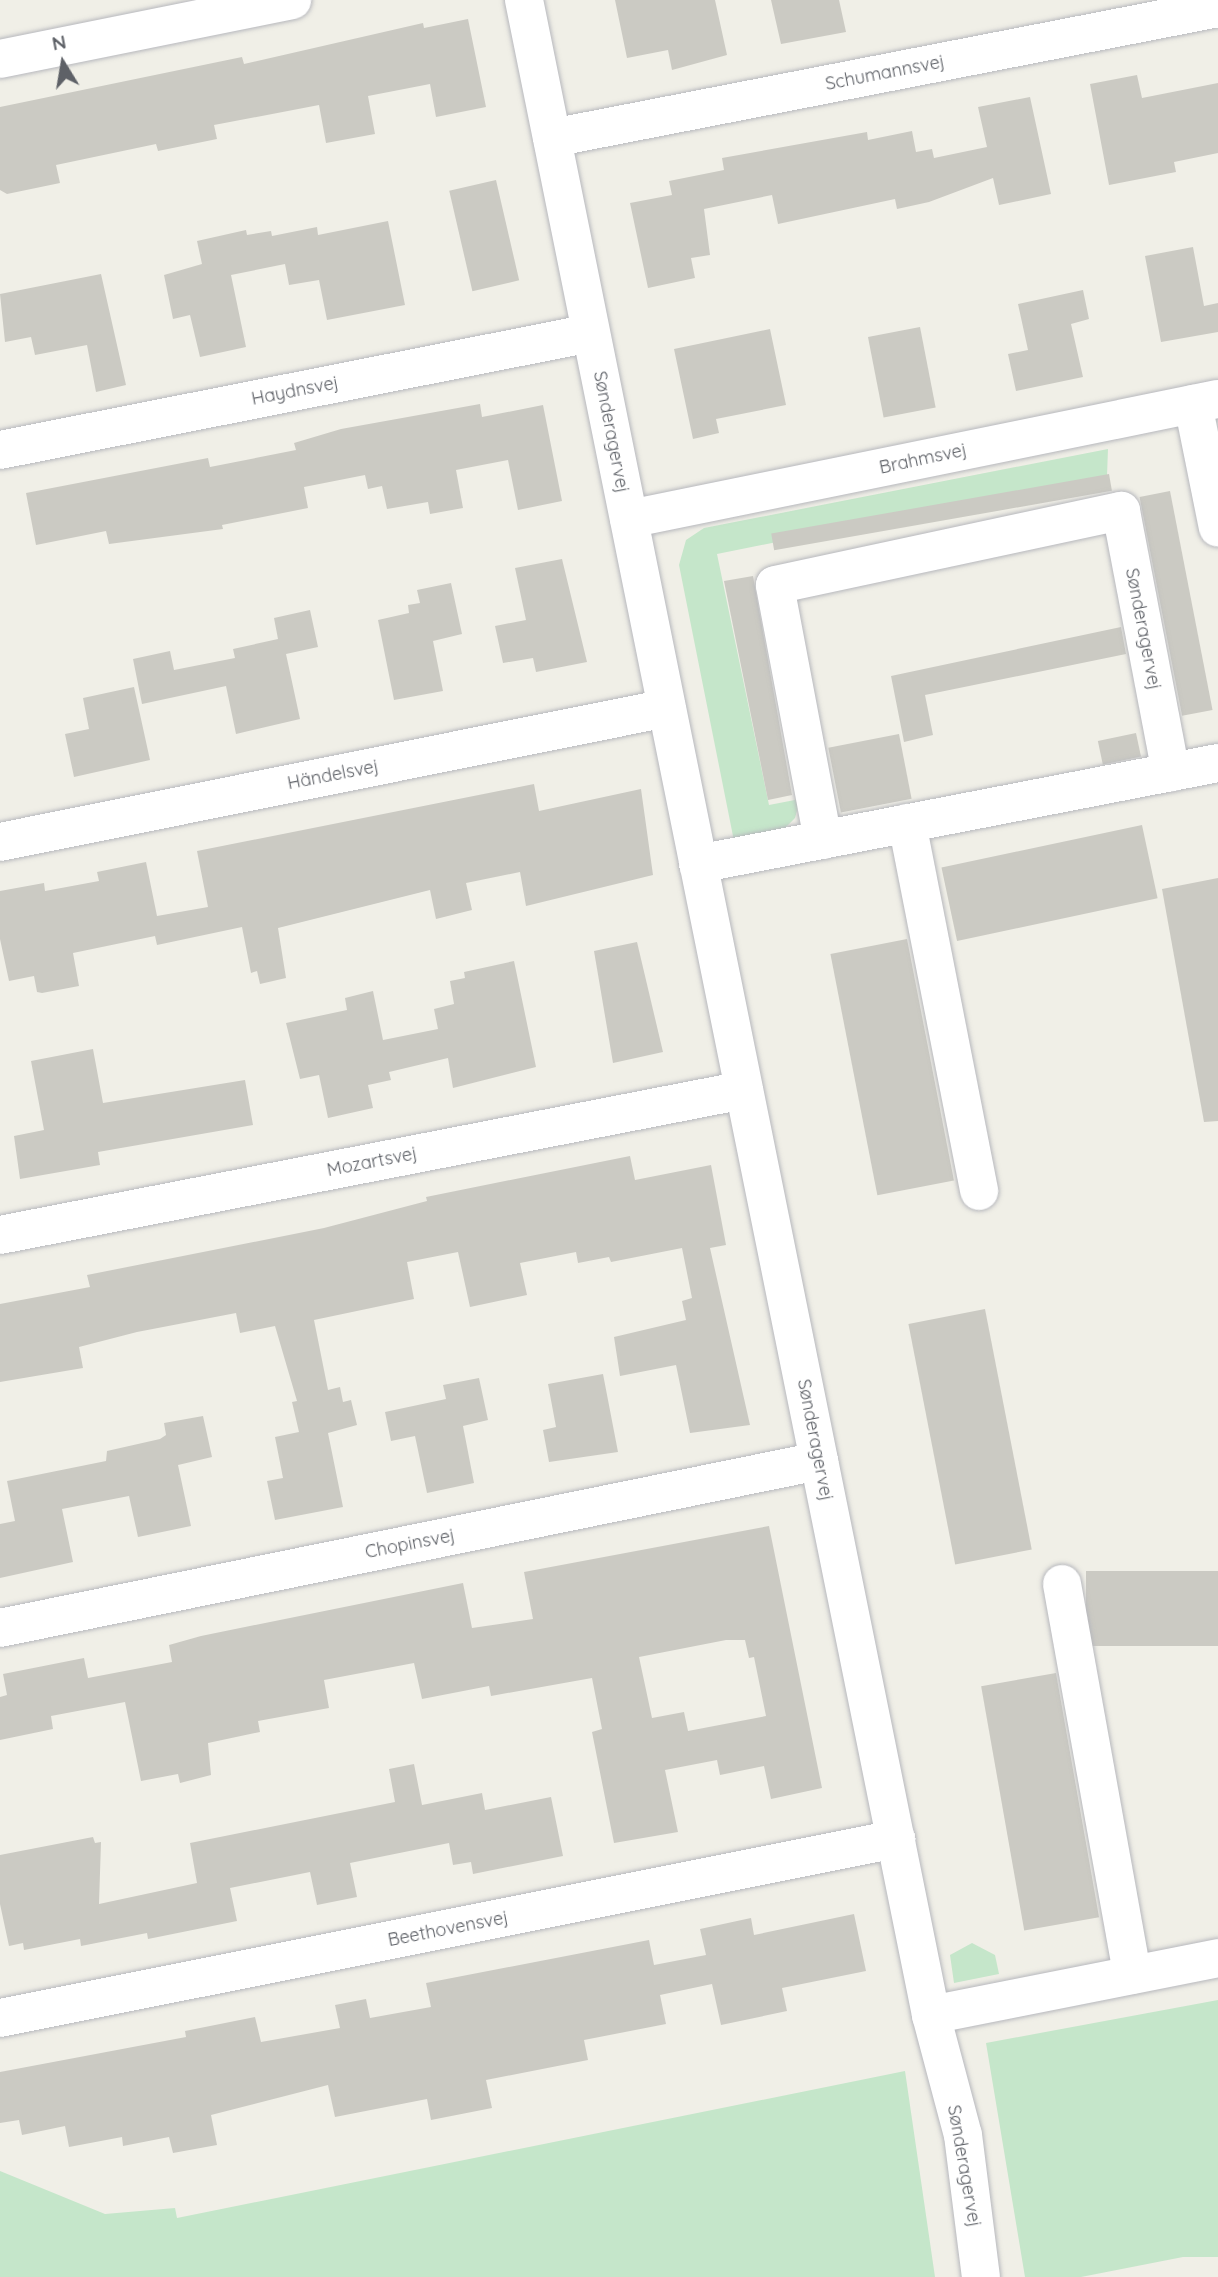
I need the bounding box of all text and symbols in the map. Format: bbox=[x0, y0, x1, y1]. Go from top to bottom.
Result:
north arrow bbox=[28, 28, 98, 98]
text: N bbox=[50, 29, 68, 55]
street label: Schumannsvej bbox=[824, 51, 946, 95]
street label: Sønderagervej bbox=[589, 369, 633, 495]
street label: Haydnsvej bbox=[250, 372, 340, 410]
street label: Brahmsvej bbox=[877, 439, 969, 479]
street label: Sønderagervej bbox=[1121, 566, 1165, 692]
street label: Händelsvej bbox=[286, 756, 380, 794]
street label: Mozartsvej bbox=[325, 1143, 419, 1181]
street label: Sønderagervej bbox=[793, 1377, 837, 1503]
street label: Chopinsvej bbox=[363, 1525, 457, 1563]
street label: Beethovensvej bbox=[386, 1907, 510, 1951]
street label: Sønderagervej bbox=[943, 2103, 985, 2229]

